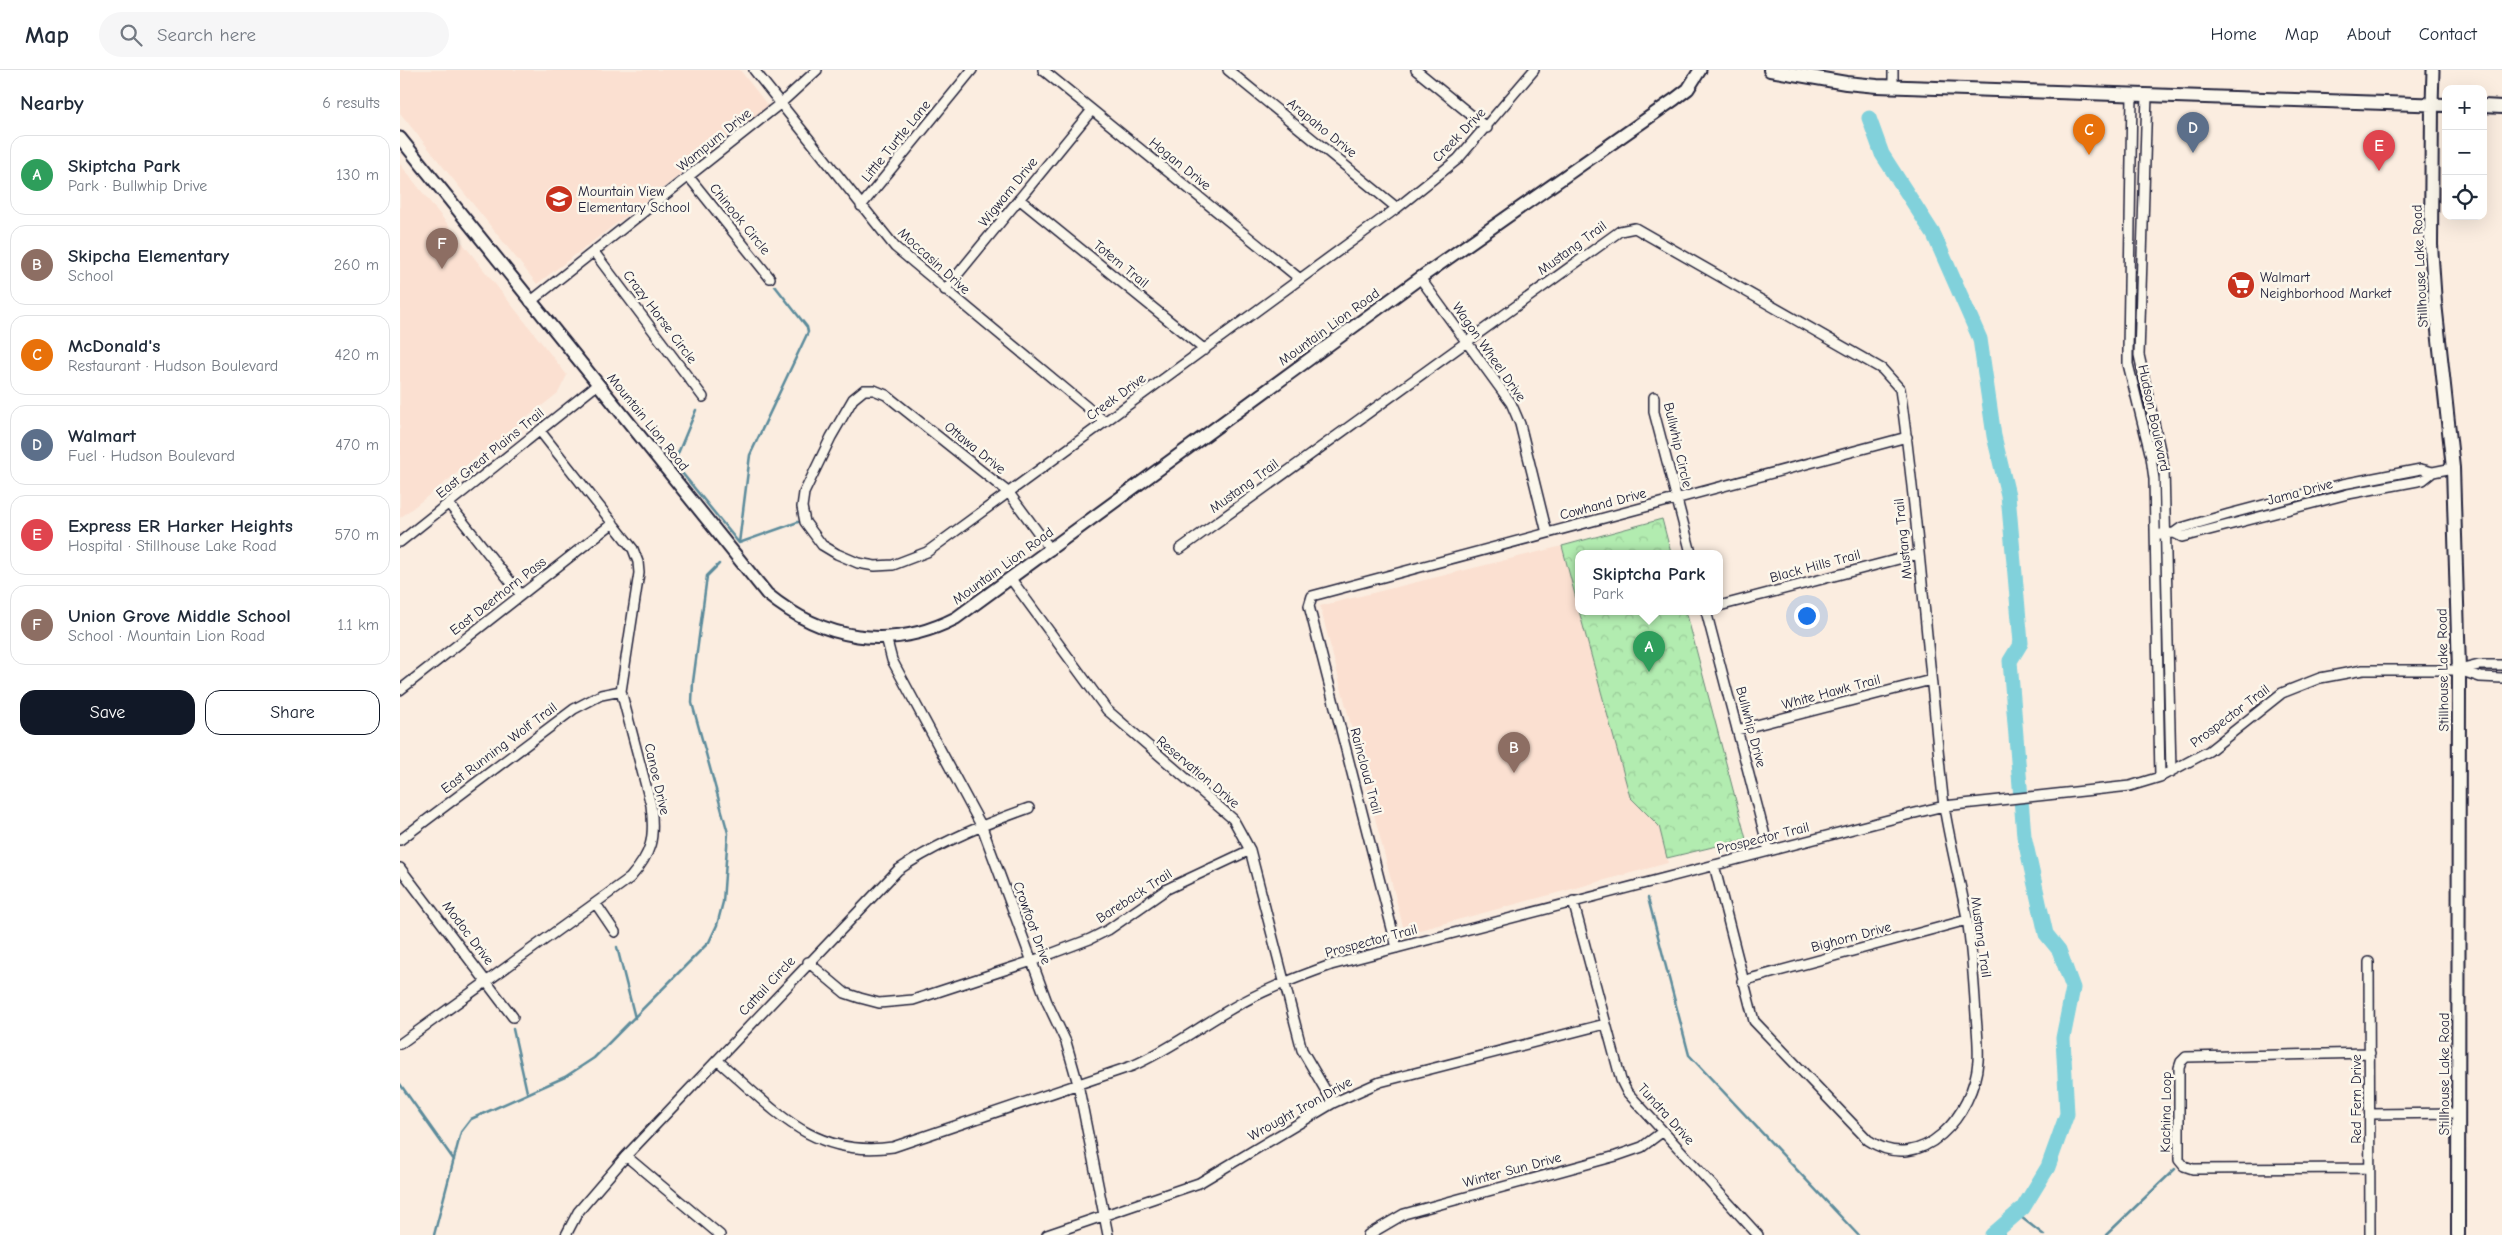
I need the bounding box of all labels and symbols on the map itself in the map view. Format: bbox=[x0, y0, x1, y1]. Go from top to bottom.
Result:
street label: Arapaho Drive bbox=[1284, 95, 1360, 161]
street label: Little Turtle Lane bbox=[858, 97, 934, 185]
street label: Creek Drive bbox=[1429, 104, 1489, 166]
street label: Wampum Drive bbox=[673, 105, 755, 175]
pin: D bbox=[2177, 112, 2209, 153]
pin: C bbox=[2073, 114, 2105, 155]
pin: E bbox=[2363, 130, 2395, 171]
street label: Hogan Drive bbox=[1146, 134, 1214, 194]
street label: Wigwam Drive bbox=[975, 154, 1041, 230]
street label: Chinook Circle bbox=[706, 180, 774, 258]
place label: Mountain View Elementary School bbox=[578, 183, 690, 216]
school or university icon: Mountain View Elementary School bbox=[544, 184, 574, 214]
street label: Stillhouse Lake Road bbox=[2408, 204, 2432, 328]
street label: Mustang Trail bbox=[1534, 217, 1610, 279]
street label: Moccasin Drive bbox=[894, 224, 974, 298]
pin: F bbox=[426, 228, 458, 269]
street label: Totem Trail bbox=[1090, 237, 1152, 291]
street label: Crazy Horse Circle bbox=[619, 267, 701, 367]
place label: Walmart Neighborhood Market bbox=[2260, 269, 2392, 302]
supermarket icon: Walmart Neighborhood Market bbox=[2226, 270, 2256, 300]
street label: Mountain Lion Road bbox=[1275, 285, 1383, 369]
street label: Wagon Wheel Drive bbox=[1448, 299, 1530, 405]
street label: Hudson Boulevard bbox=[2134, 363, 2174, 473]
street label: Mountain Lion Road bbox=[603, 370, 693, 474]
street label: Creek Drive bbox=[1083, 370, 1149, 424]
street label: Bullwhip Circle bbox=[1660, 401, 1696, 489]
street label: East Great Plains Trail bbox=[433, 404, 547, 502]
street label: Ottawa Drive bbox=[941, 418, 1009, 478]
street label: Mustang Trail bbox=[1206, 455, 1282, 517]
street label: Jama Drive bbox=[2265, 475, 2335, 509]
street label: Cowhand Drive bbox=[1558, 484, 1648, 524]
street label: Mustang Trail bbox=[1890, 498, 1916, 580]
street label: Mountain Lion Road bbox=[949, 524, 1057, 608]
street label: Black Hills Trail bbox=[1768, 546, 1862, 586]
street label: East Deerhorn Pass bbox=[446, 553, 550, 639]
your location bbox=[1794, 603, 1820, 629]
street label: Stillhouse Lake Road bbox=[2433, 608, 2453, 732]
pin: A bbox=[1633, 631, 1665, 672]
street label: White Hawk Trail bbox=[1780, 671, 1882, 713]
street label: Prospector Trail bbox=[2187, 681, 2273, 751]
street label: Bullwhip Drive bbox=[1732, 685, 1770, 769]
street label: East Running Wolf Trail bbox=[438, 699, 560, 797]
street label: Raincloud Trail bbox=[1346, 726, 1386, 816]
street label: Reservation Drive bbox=[1153, 732, 1243, 812]
pin: B bbox=[1498, 732, 1530, 773]
street label: Canoe Drive bbox=[641, 742, 673, 816]
street label: Prospector Trail bbox=[1715, 818, 1811, 858]
street label: Bareback Trail bbox=[1093, 865, 1175, 927]
street label: Crowfoot Drive bbox=[1009, 879, 1055, 967]
street label: Mustang Trail bbox=[1967, 895, 1995, 979]
street label: Modoc Drive bbox=[438, 898, 498, 968]
street label: Bighorn Drive bbox=[1809, 918, 1893, 956]
street label: Prospector Trail bbox=[1323, 921, 1419, 961]
street label: Cattail Circle bbox=[735, 953, 799, 1019]
street label: Stillhouse Lake Road bbox=[2436, 1013, 2453, 1135]
street label: Red Fern Drive bbox=[2348, 1054, 2365, 1144]
street label: Kachina Loop bbox=[2157, 1071, 2175, 1153]
street label: Wrought Iron Drive bbox=[1245, 1073, 1355, 1145]
street label: Tundra Drive bbox=[1634, 1080, 1698, 1148]
street label: Winter Sun Drive bbox=[1461, 1149, 1563, 1191]

